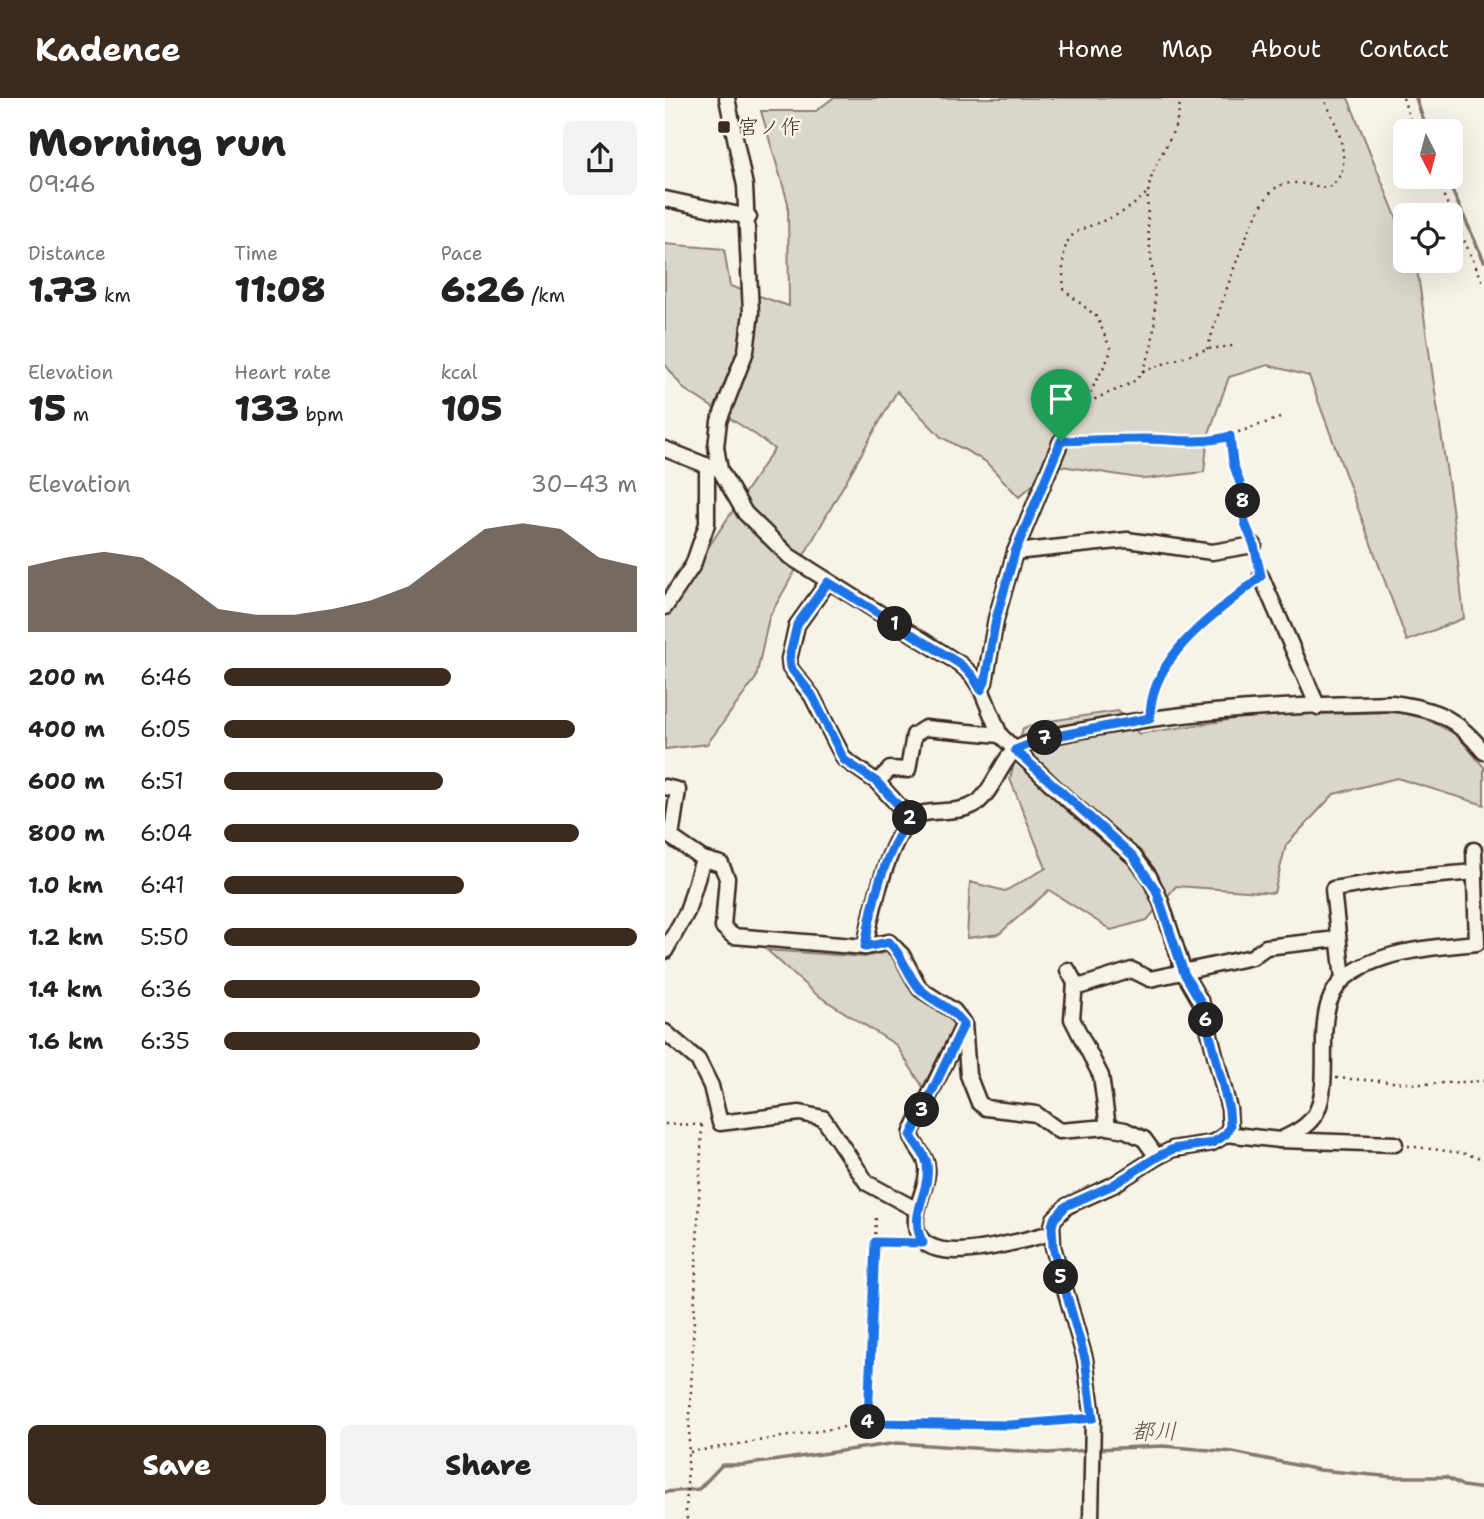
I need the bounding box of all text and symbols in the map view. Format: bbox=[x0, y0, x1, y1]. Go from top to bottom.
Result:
text: Kadence bbox=[35, 27, 181, 72]
text: Home bbox=[1057, 33, 1123, 65]
text: Map bbox=[1161, 33, 1213, 65]
text: About bbox=[1251, 33, 1321, 65]
text: Contact bbox=[1359, 33, 1449, 65]
place label: 宮ノ作 bbox=[738, 113, 801, 141]
text: Morning run bbox=[28, 117, 286, 168]
marker: 宮ノ作 bbox=[716, 119, 732, 135]
north arrow bbox=[1393, 119, 1463, 189]
map controls bbox=[1393, 119, 1463, 273]
button: share bbox=[563, 121, 637, 195]
text: 09:46 bbox=[28, 169, 96, 199]
button: locate bbox=[1393, 203, 1463, 273]
text: Distance bbox=[28, 241, 106, 266]
text: Time bbox=[234, 241, 278, 266]
text: Pace bbox=[441, 241, 482, 266]
text: 1.73 bbox=[28, 266, 98, 313]
text: 11:08 bbox=[234, 266, 326, 313]
text: 6:26 bbox=[441, 266, 525, 313]
text: km bbox=[98, 283, 131, 308]
text: /km bbox=[525, 283, 565, 308]
text: Elevation bbox=[28, 360, 113, 385]
text: Heart rate bbox=[234, 360, 331, 385]
text: kcal bbox=[441, 360, 478, 385]
pin bbox=[1031, 369, 1091, 441]
icon: arrive bbox=[1042, 380, 1080, 418]
text: 15 bbox=[28, 385, 66, 432]
text: 133 bbox=[234, 385, 299, 432]
text: 105 bbox=[441, 385, 502, 432]
text: m bbox=[66, 402, 89, 427]
text: bpm bbox=[299, 402, 344, 427]
text: Elevation bbox=[28, 469, 131, 499]
text: 30–43 m bbox=[531, 469, 637, 499]
pin: 8 bbox=[1225, 484, 1261, 518]
text: 8 bbox=[1236, 488, 1249, 513]
pin: 1 bbox=[877, 606, 912, 642]
text: 1 bbox=[890, 611, 899, 636]
text: 200 m bbox=[28, 662, 105, 692]
text: 6:46 bbox=[140, 662, 192, 692]
text: 400 m bbox=[28, 714, 105, 744]
text: 6:05 bbox=[140, 714, 191, 744]
pin: 7 bbox=[1027, 720, 1063, 756]
text: 7 bbox=[1038, 725, 1051, 750]
text: 600 m bbox=[28, 766, 105, 796]
text: 6:51 bbox=[140, 766, 184, 796]
pin: 2 bbox=[893, 800, 927, 836]
text: 2 bbox=[903, 805, 916, 830]
text: 800 m bbox=[28, 818, 105, 848]
text: 6:04 bbox=[140, 818, 192, 848]
text: 1.0 km bbox=[28, 870, 103, 900]
text: 6:41 bbox=[140, 870, 185, 900]
text: 1.2 km bbox=[28, 922, 104, 952]
text: 5:50 bbox=[140, 922, 189, 952]
text: 1.4 km bbox=[28, 974, 102, 1004]
text: 6:36 bbox=[140, 974, 192, 1004]
pin: 6 bbox=[1189, 1002, 1223, 1038]
text: 6 bbox=[1199, 1007, 1212, 1032]
text: 1.6 km bbox=[28, 1026, 103, 1056]
text: 6:35 bbox=[140, 1026, 190, 1056]
pin: 3 bbox=[905, 1093, 939, 1128]
text: 3 bbox=[915, 1097, 928, 1122]
pin: 5 bbox=[1043, 1260, 1079, 1294]
text: 5 bbox=[1055, 1264, 1066, 1289]
pin: 4 bbox=[851, 1404, 885, 1440]
text: 4 bbox=[861, 1409, 874, 1434]
water label: 都川 bbox=[1131, 1416, 1177, 1446]
button: Save bbox=[28, 1425, 326, 1505]
button: Share bbox=[340, 1425, 637, 1505]

